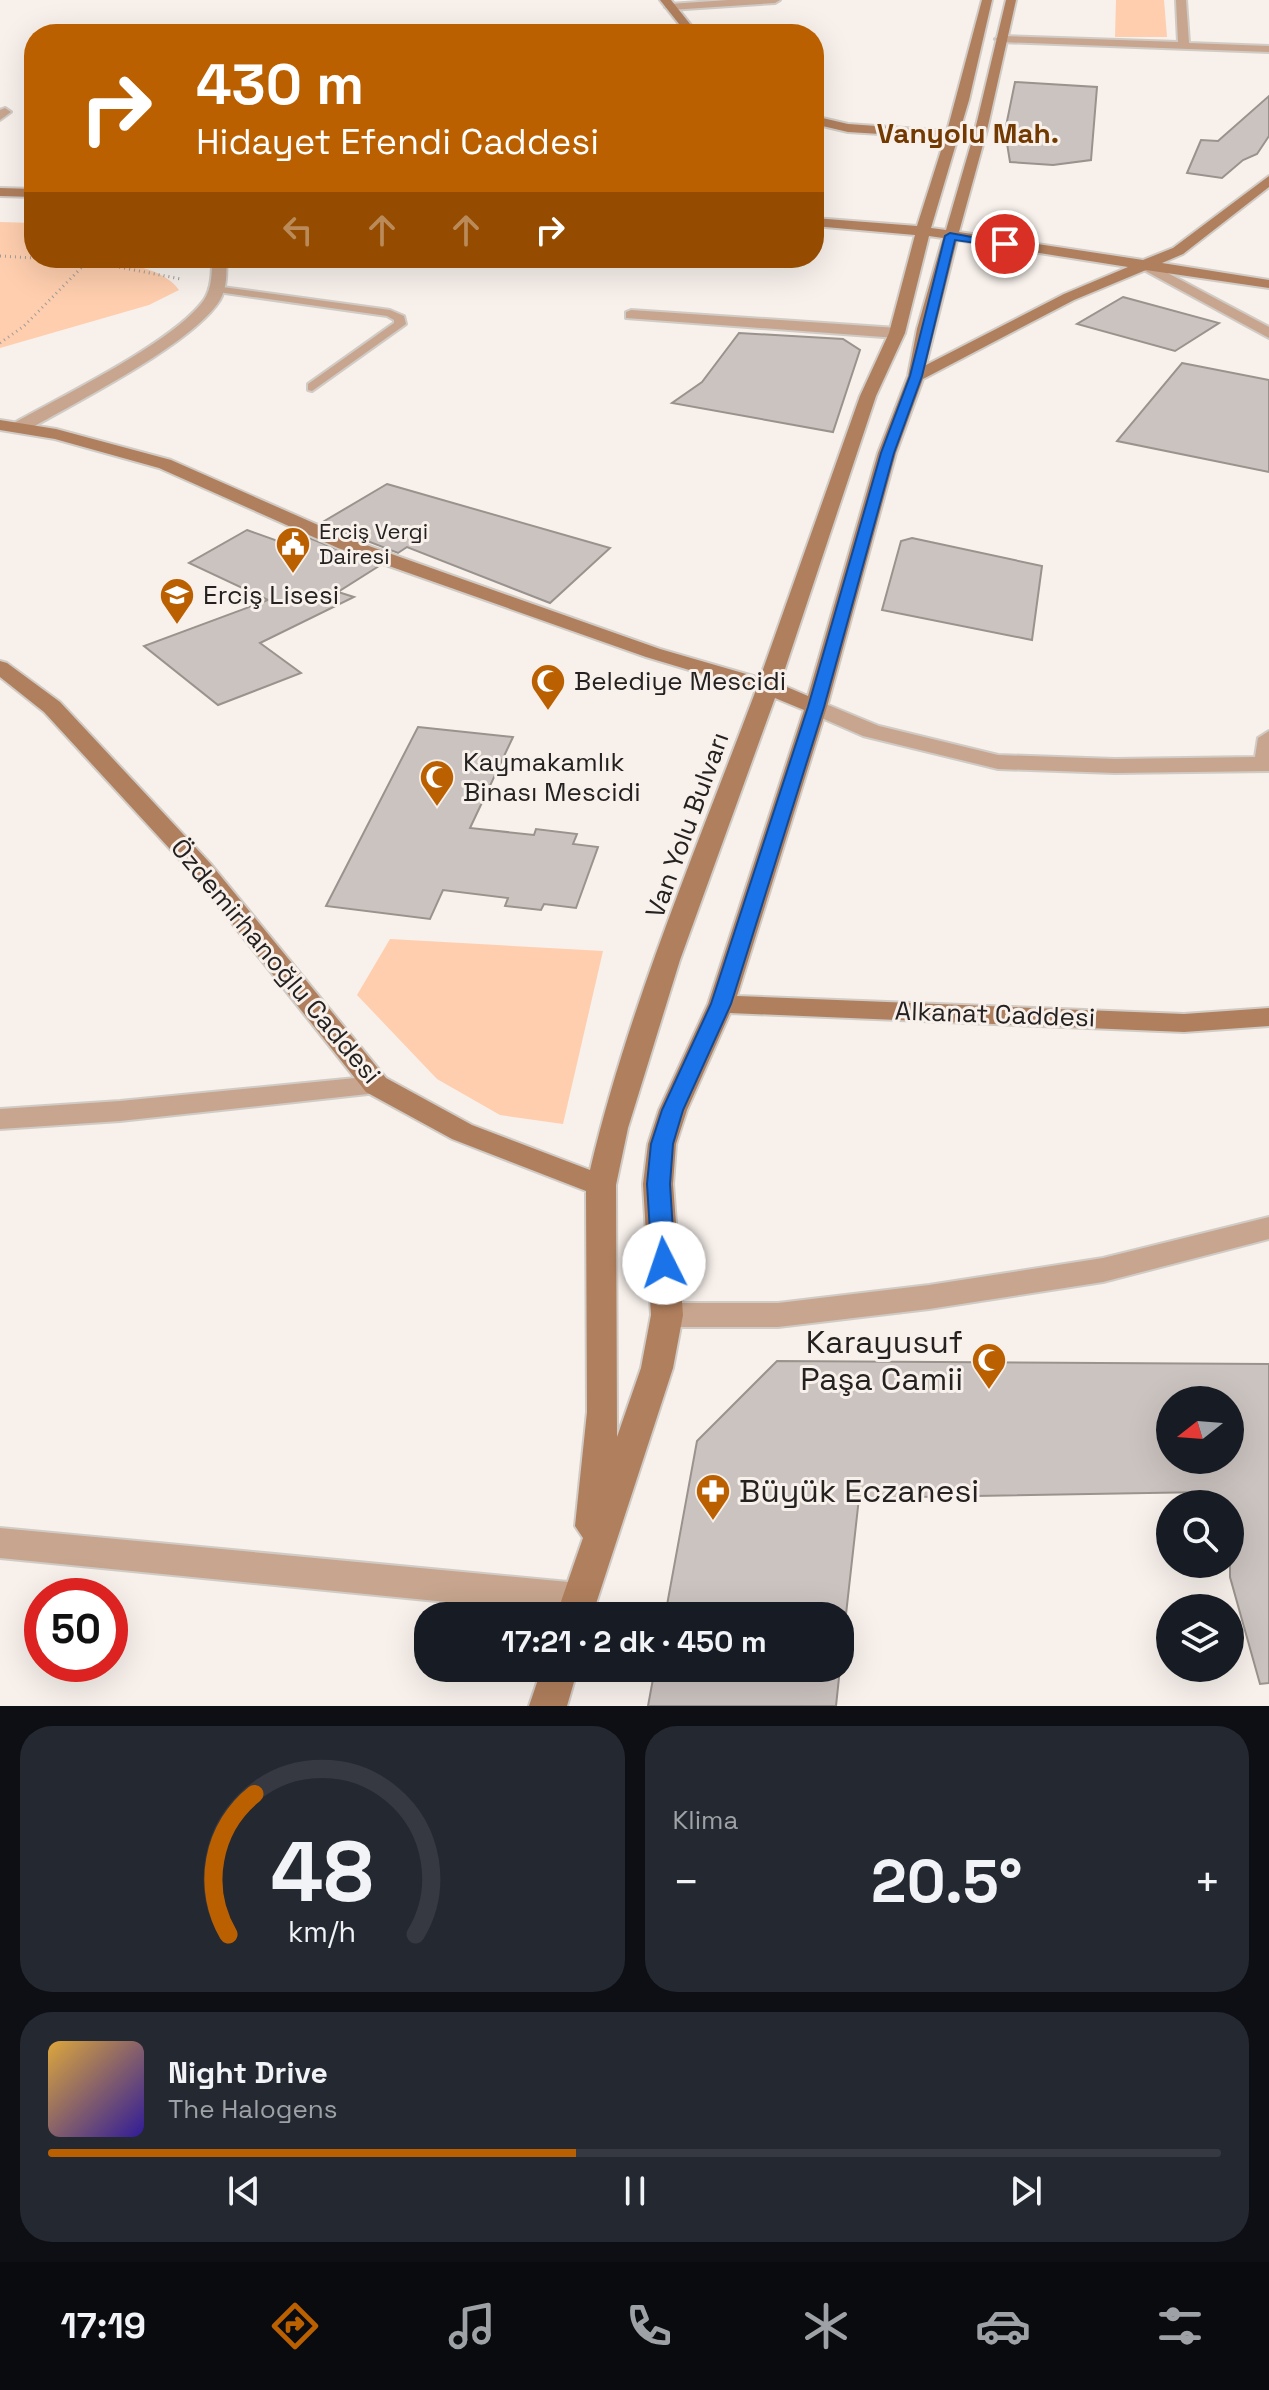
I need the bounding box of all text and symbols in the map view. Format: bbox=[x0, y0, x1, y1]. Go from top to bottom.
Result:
text: 430 m bbox=[196, 49, 364, 120]
icon: right bbox=[64, 56, 168, 160]
district label: Vanyolu Mah. bbox=[877, 115, 1059, 151]
text: Hidayet Efendi Caddesi bbox=[196, 119, 599, 165]
icon: left bbox=[276, 208, 320, 252]
icon: ahead bbox=[360, 208, 404, 252]
icon: ahead bbox=[444, 208, 488, 252]
icon: right bbox=[528, 208, 572, 252]
pin bbox=[971, 210, 1039, 278]
icon: arrive bbox=[983, 222, 1027, 266]
place label: Erciş Vergi Dairesi bbox=[319, 517, 428, 570]
public building icon: Erciş Vergi Dairesi bbox=[274, 525, 312, 575]
school or university icon: Erciş Lisesi bbox=[158, 576, 196, 626]
place label: Erciş Lisesi bbox=[203, 578, 339, 612]
mosque icon: Belediye Mescidi bbox=[529, 662, 567, 712]
place label: Belediye Mescidi bbox=[574, 664, 786, 698]
street label: Van Yolu Bulvarı bbox=[638, 727, 736, 923]
place label: Kaymakamlık Binası Mescidi bbox=[463, 745, 641, 809]
mosque icon: Kaymakamlık Binası Mescidi bbox=[418, 758, 456, 808]
street label: Özdemirhanoğlu Caddesi bbox=[163, 831, 389, 1091]
street label: Alkanat Caddesi bbox=[894, 994, 1096, 1034]
position arrow bbox=[622, 1221, 706, 1305]
place label: Karayusuf Paşa Camii bbox=[800, 1322, 963, 1399]
mosque icon: Karayusuf Paşa Camii bbox=[970, 1341, 1008, 1391]
north arrow bbox=[1156, 1386, 1244, 1474]
map controls bbox=[1156, 1386, 1244, 1682]
place label: Büyük Eczanesi bbox=[739, 1471, 979, 1511]
pharmacy icon: Büyük Eczanesi bbox=[694, 1472, 732, 1522]
button: search bbox=[1156, 1490, 1244, 1578]
speed limit sign: 50 bbox=[24, 1578, 128, 1682]
button: layers bbox=[1156, 1594, 1244, 1682]
text: 17:21 · 2 dk · 450 m bbox=[501, 1622, 767, 1661]
text: Klima bbox=[673, 1803, 738, 1837]
text: 48 bbox=[271, 1819, 374, 1925]
text: 20.5° bbox=[871, 1843, 1022, 1920]
text: − bbox=[673, 1854, 700, 1910]
text: + bbox=[1194, 1854, 1221, 1910]
text: km/h bbox=[288, 1914, 356, 1950]
text: Night Drive bbox=[168, 2053, 328, 2092]
text: The Halogens bbox=[168, 2092, 337, 2126]
icon: previous bbox=[222, 2169, 266, 2213]
icon: pause bbox=[613, 2169, 657, 2213]
icon: next bbox=[1004, 2169, 1048, 2213]
icon: directions bbox=[267, 2298, 323, 2354]
icon: music bbox=[444, 2298, 500, 2354]
icon: phone bbox=[621, 2298, 677, 2354]
icon: climate bbox=[798, 2298, 854, 2354]
icon: car bbox=[975, 2298, 1031, 2354]
icon: filters bbox=[1152, 2298, 1208, 2354]
text: 17:19 bbox=[61, 2303, 146, 2349]

